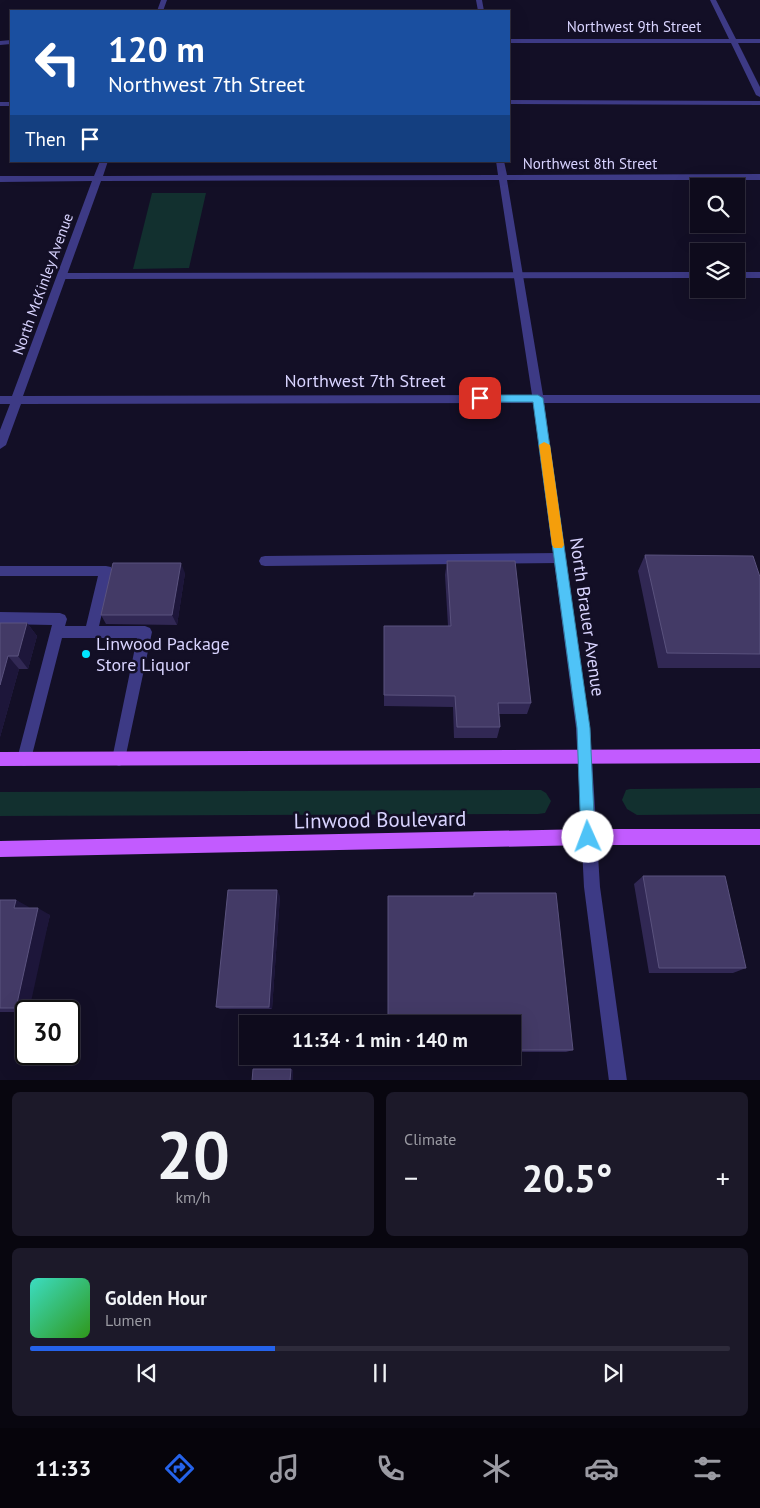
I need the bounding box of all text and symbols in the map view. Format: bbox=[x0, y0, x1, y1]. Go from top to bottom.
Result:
street label: Northwest 9th Street bbox=[567, 17, 701, 36]
text: 120 m bbox=[108, 26, 205, 72]
icon: left bbox=[25, 30, 90, 95]
text: Northwest 7th Street bbox=[108, 70, 305, 98]
icon: arrive bbox=[76, 125, 104, 153]
text: Then bbox=[25, 127, 66, 151]
street label: Northwest 8th Street bbox=[523, 154, 657, 173]
map controls bbox=[690, 178, 745, 298]
button: search bbox=[690, 178, 745, 233]
street label: North McKinley Avenue bbox=[8, 210, 77, 357]
button: layers bbox=[690, 243, 745, 298]
street label: Northwest 7th Street bbox=[284, 369, 446, 392]
pin bbox=[459, 377, 501, 419]
icon: arrive bbox=[466, 384, 494, 412]
street label: North Brauer Avenue bbox=[565, 536, 610, 698]
place label: Linwood Package Store Liquor bbox=[96, 632, 230, 676]
marker: Linwood Package Store Liquor bbox=[80, 648, 92, 660]
street label: Linwood Boulevard bbox=[293, 804, 467, 835]
position arrow bbox=[561, 810, 613, 862]
speed limit sign: 30 bbox=[15, 1000, 80, 1065]
text: 11:34 · 1 min · 140 m bbox=[292, 1028, 468, 1052]
text: 20 bbox=[156, 1112, 230, 1196]
text: Climate bbox=[404, 1129, 456, 1149]
text: 20.5° bbox=[522, 1153, 612, 1202]
text: − bbox=[404, 1159, 418, 1196]
text: + bbox=[716, 1159, 730, 1196]
text: km/h bbox=[175, 1187, 211, 1207]
text: Golden Hour bbox=[105, 1286, 207, 1310]
text: Lumen bbox=[105, 1310, 151, 1330]
icon: previous bbox=[133, 1359, 161, 1387]
icon: pause bbox=[366, 1359, 394, 1387]
icon: next bbox=[599, 1359, 627, 1387]
icon: directions bbox=[162, 1451, 197, 1486]
icon: music bbox=[267, 1451, 302, 1486]
icon: phone bbox=[373, 1451, 408, 1486]
icon: climate bbox=[479, 1451, 514, 1486]
icon: car bbox=[584, 1451, 619, 1486]
icon: filters bbox=[690, 1451, 725, 1486]
text: 11:33 bbox=[35, 1454, 91, 1482]

